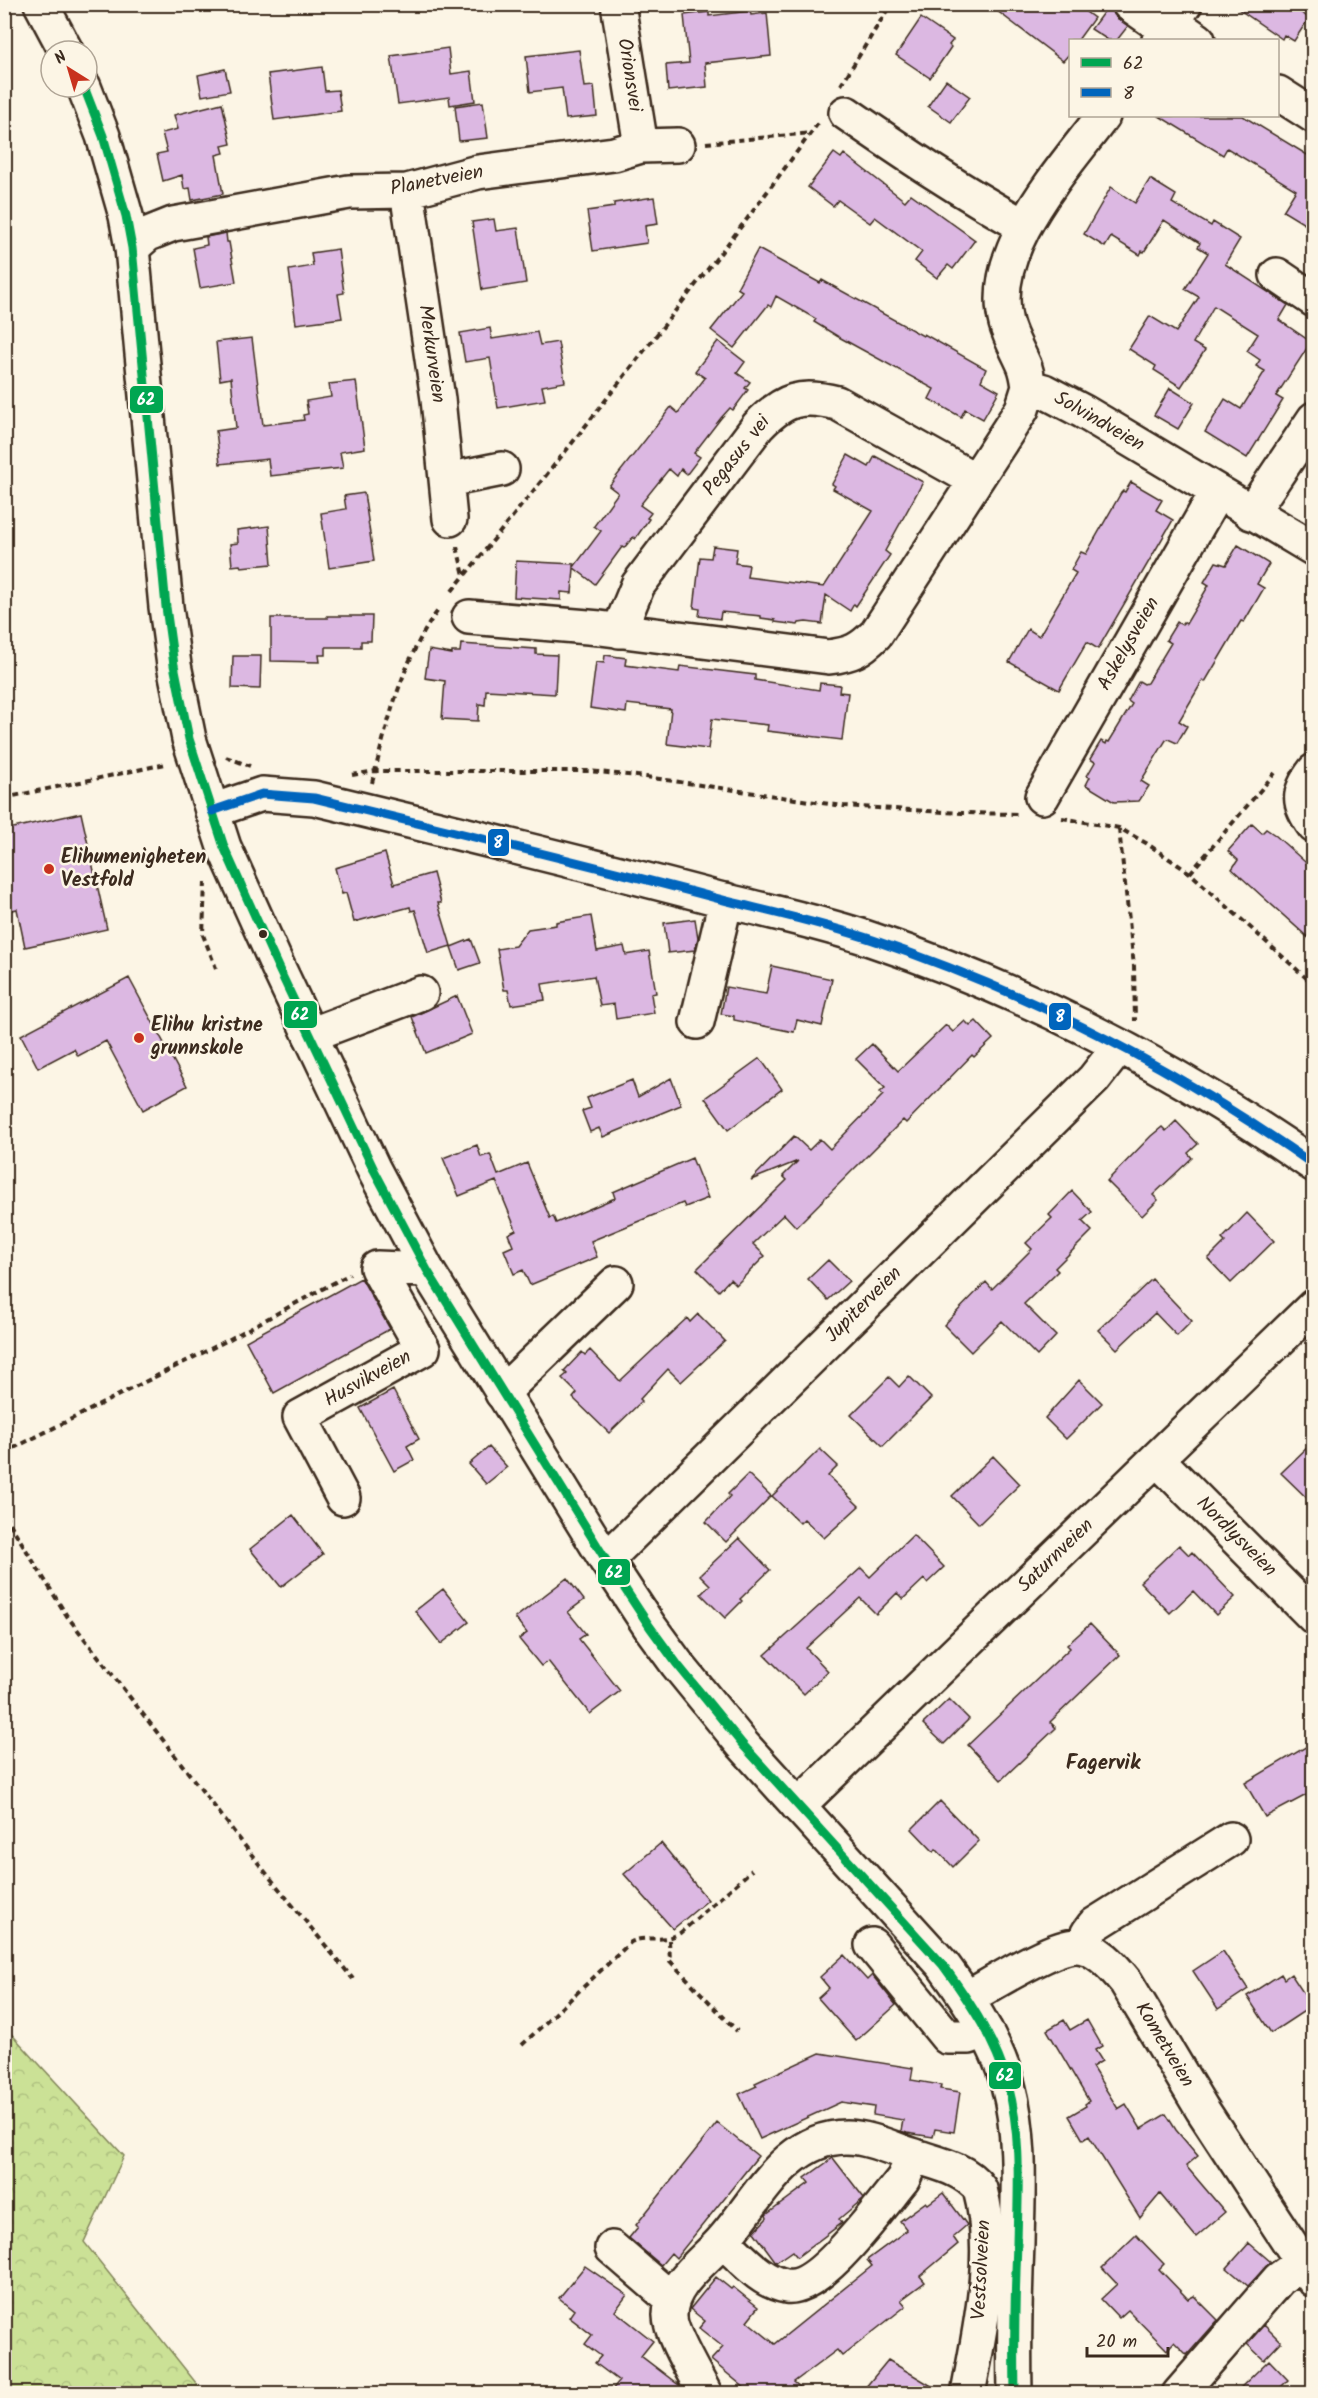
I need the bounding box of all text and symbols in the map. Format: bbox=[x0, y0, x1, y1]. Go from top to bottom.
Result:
street label: Orionsvei bbox=[607, 36, 651, 115]
north arrow bbox=[39, 39, 99, 99]
legend bbox=[1069, 39, 1279, 117]
text: N bbox=[49, 45, 72, 71]
text: 62 bbox=[1123, 50, 1143, 79]
text: 8 bbox=[1123, 80, 1134, 109]
street label: Planetveien bbox=[388, 156, 486, 206]
street label: Merkurveien bbox=[408, 303, 454, 405]
street label: Solvindveien bbox=[1048, 383, 1150, 461]
line badge: 62 bbox=[129, 385, 164, 414]
text: 62 bbox=[137, 388, 155, 413]
street label: Pegasus vei bbox=[695, 407, 780, 504]
street label: Askelysveien bbox=[1089, 591, 1169, 697]
line badge: 8 bbox=[487, 828, 510, 857]
text: 8 bbox=[493, 831, 503, 856]
place label: Elihumenigheten Vestfold bbox=[61, 842, 206, 897]
marker: Elihumenigheten Vestfold bbox=[42, 862, 56, 876]
unlabelled marker bbox=[257, 928, 269, 940]
line badge: 62 bbox=[283, 1000, 318, 1029]
line badge: 8 bbox=[1048, 1002, 1072, 1031]
text: 62 bbox=[291, 1003, 309, 1028]
text: 8 bbox=[1055, 1005, 1065, 1030]
place label: Elihu kristne grunnskole bbox=[150, 1010, 263, 1065]
marker: Elihu kristne grunnskole bbox=[132, 1031, 146, 1045]
street label: Jupiterveien bbox=[818, 1259, 910, 1351]
street label: Husvikveien bbox=[318, 1342, 418, 1416]
street label: Nordlysveien bbox=[1188, 1489, 1284, 1585]
street label: Saturnveien bbox=[1010, 1511, 1102, 1601]
line badge: 62 bbox=[597, 1558, 631, 1586]
text: 62 bbox=[605, 1561, 623, 1586]
district label: Fagervik bbox=[1066, 1747, 1141, 1780]
street label: Kometveien bbox=[1126, 1996, 1202, 2094]
line badge: 62 bbox=[988, 2061, 1022, 2090]
text: 62 bbox=[996, 2064, 1014, 2089]
street label: Vestsolveien bbox=[963, 2219, 1001, 2321]
scale bar bbox=[1087, 2320, 1168, 2358]
text: 20 m bbox=[1096, 2328, 1137, 2357]

